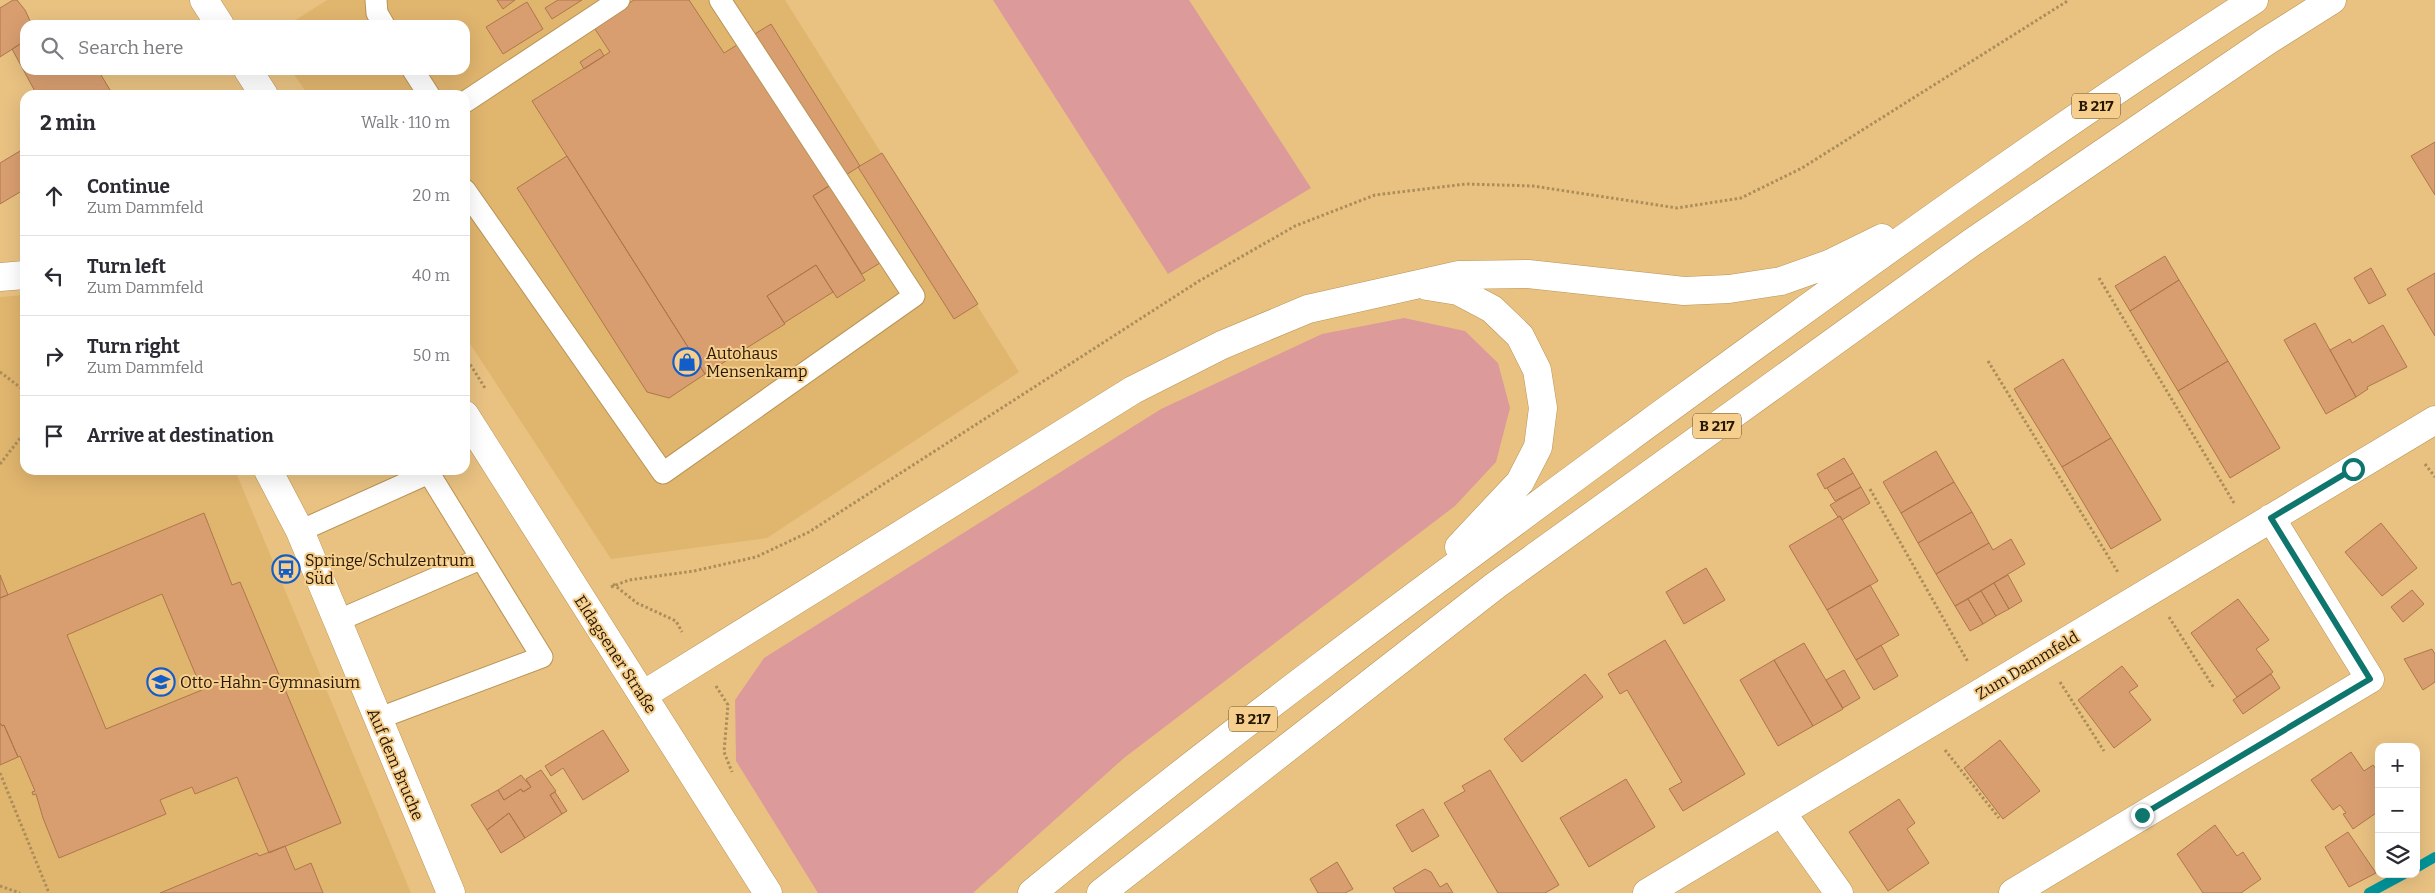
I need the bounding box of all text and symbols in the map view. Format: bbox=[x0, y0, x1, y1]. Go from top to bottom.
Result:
search box bbox=[20, 20, 470, 75]
icon: search bbox=[38, 34, 66, 62]
text: Search here bbox=[78, 36, 183, 59]
road number: B 217 bbox=[2072, 94, 2120, 118]
text: 2 min bbox=[40, 110, 96, 136]
text: Walk · 110 m bbox=[361, 113, 450, 132]
text: Continue bbox=[87, 175, 170, 198]
icon: ahead bbox=[40, 182, 68, 210]
text: 20 m bbox=[413, 186, 450, 205]
text: Zum Dammfeld bbox=[87, 198, 204, 217]
text: Turn left bbox=[87, 255, 166, 278]
icon: left bbox=[40, 262, 68, 290]
text: 40 m bbox=[412, 266, 450, 285]
text: Zum Dammfeld bbox=[87, 278, 204, 297]
text: Turn right bbox=[87, 335, 180, 358]
icon: right bbox=[40, 342, 68, 370]
place label: Autohaus Mensenkamp bbox=[706, 344, 808, 381]
text: 50 m bbox=[413, 346, 450, 365]
shop icon: Autohaus Mensenkamp bbox=[672, 347, 702, 377]
text: Zum Dammfeld bbox=[87, 358, 204, 377]
road number: B 217 bbox=[1693, 414, 1741, 438]
icon: arrive bbox=[40, 422, 68, 450]
text: Arrive at destination bbox=[87, 424, 274, 447]
route start bbox=[2342, 458, 2365, 481]
place label: Springe/Schulzentrum Süd bbox=[305, 551, 474, 588]
bus stop icon: Springe/Schulzentrum Süd bbox=[271, 554, 301, 584]
street label: Eldagsener Straße bbox=[570, 592, 661, 717]
street label: Zum Dammfeld bbox=[1972, 627, 2083, 704]
school or university icon: Otto-Hahn-Gymnasium bbox=[146, 667, 176, 697]
place label: Otto-Hahn-Gymnasium bbox=[180, 673, 360, 692]
street label: Auf dem Bruche bbox=[363, 705, 428, 823]
road number: B 217 bbox=[1229, 706, 1277, 732]
map controls bbox=[2375, 743, 2420, 878]
button: + bbox=[2375, 743, 2420, 788]
button: − bbox=[2375, 788, 2420, 833]
route end bbox=[2131, 804, 2154, 827]
button: layers bbox=[2375, 833, 2420, 878]

